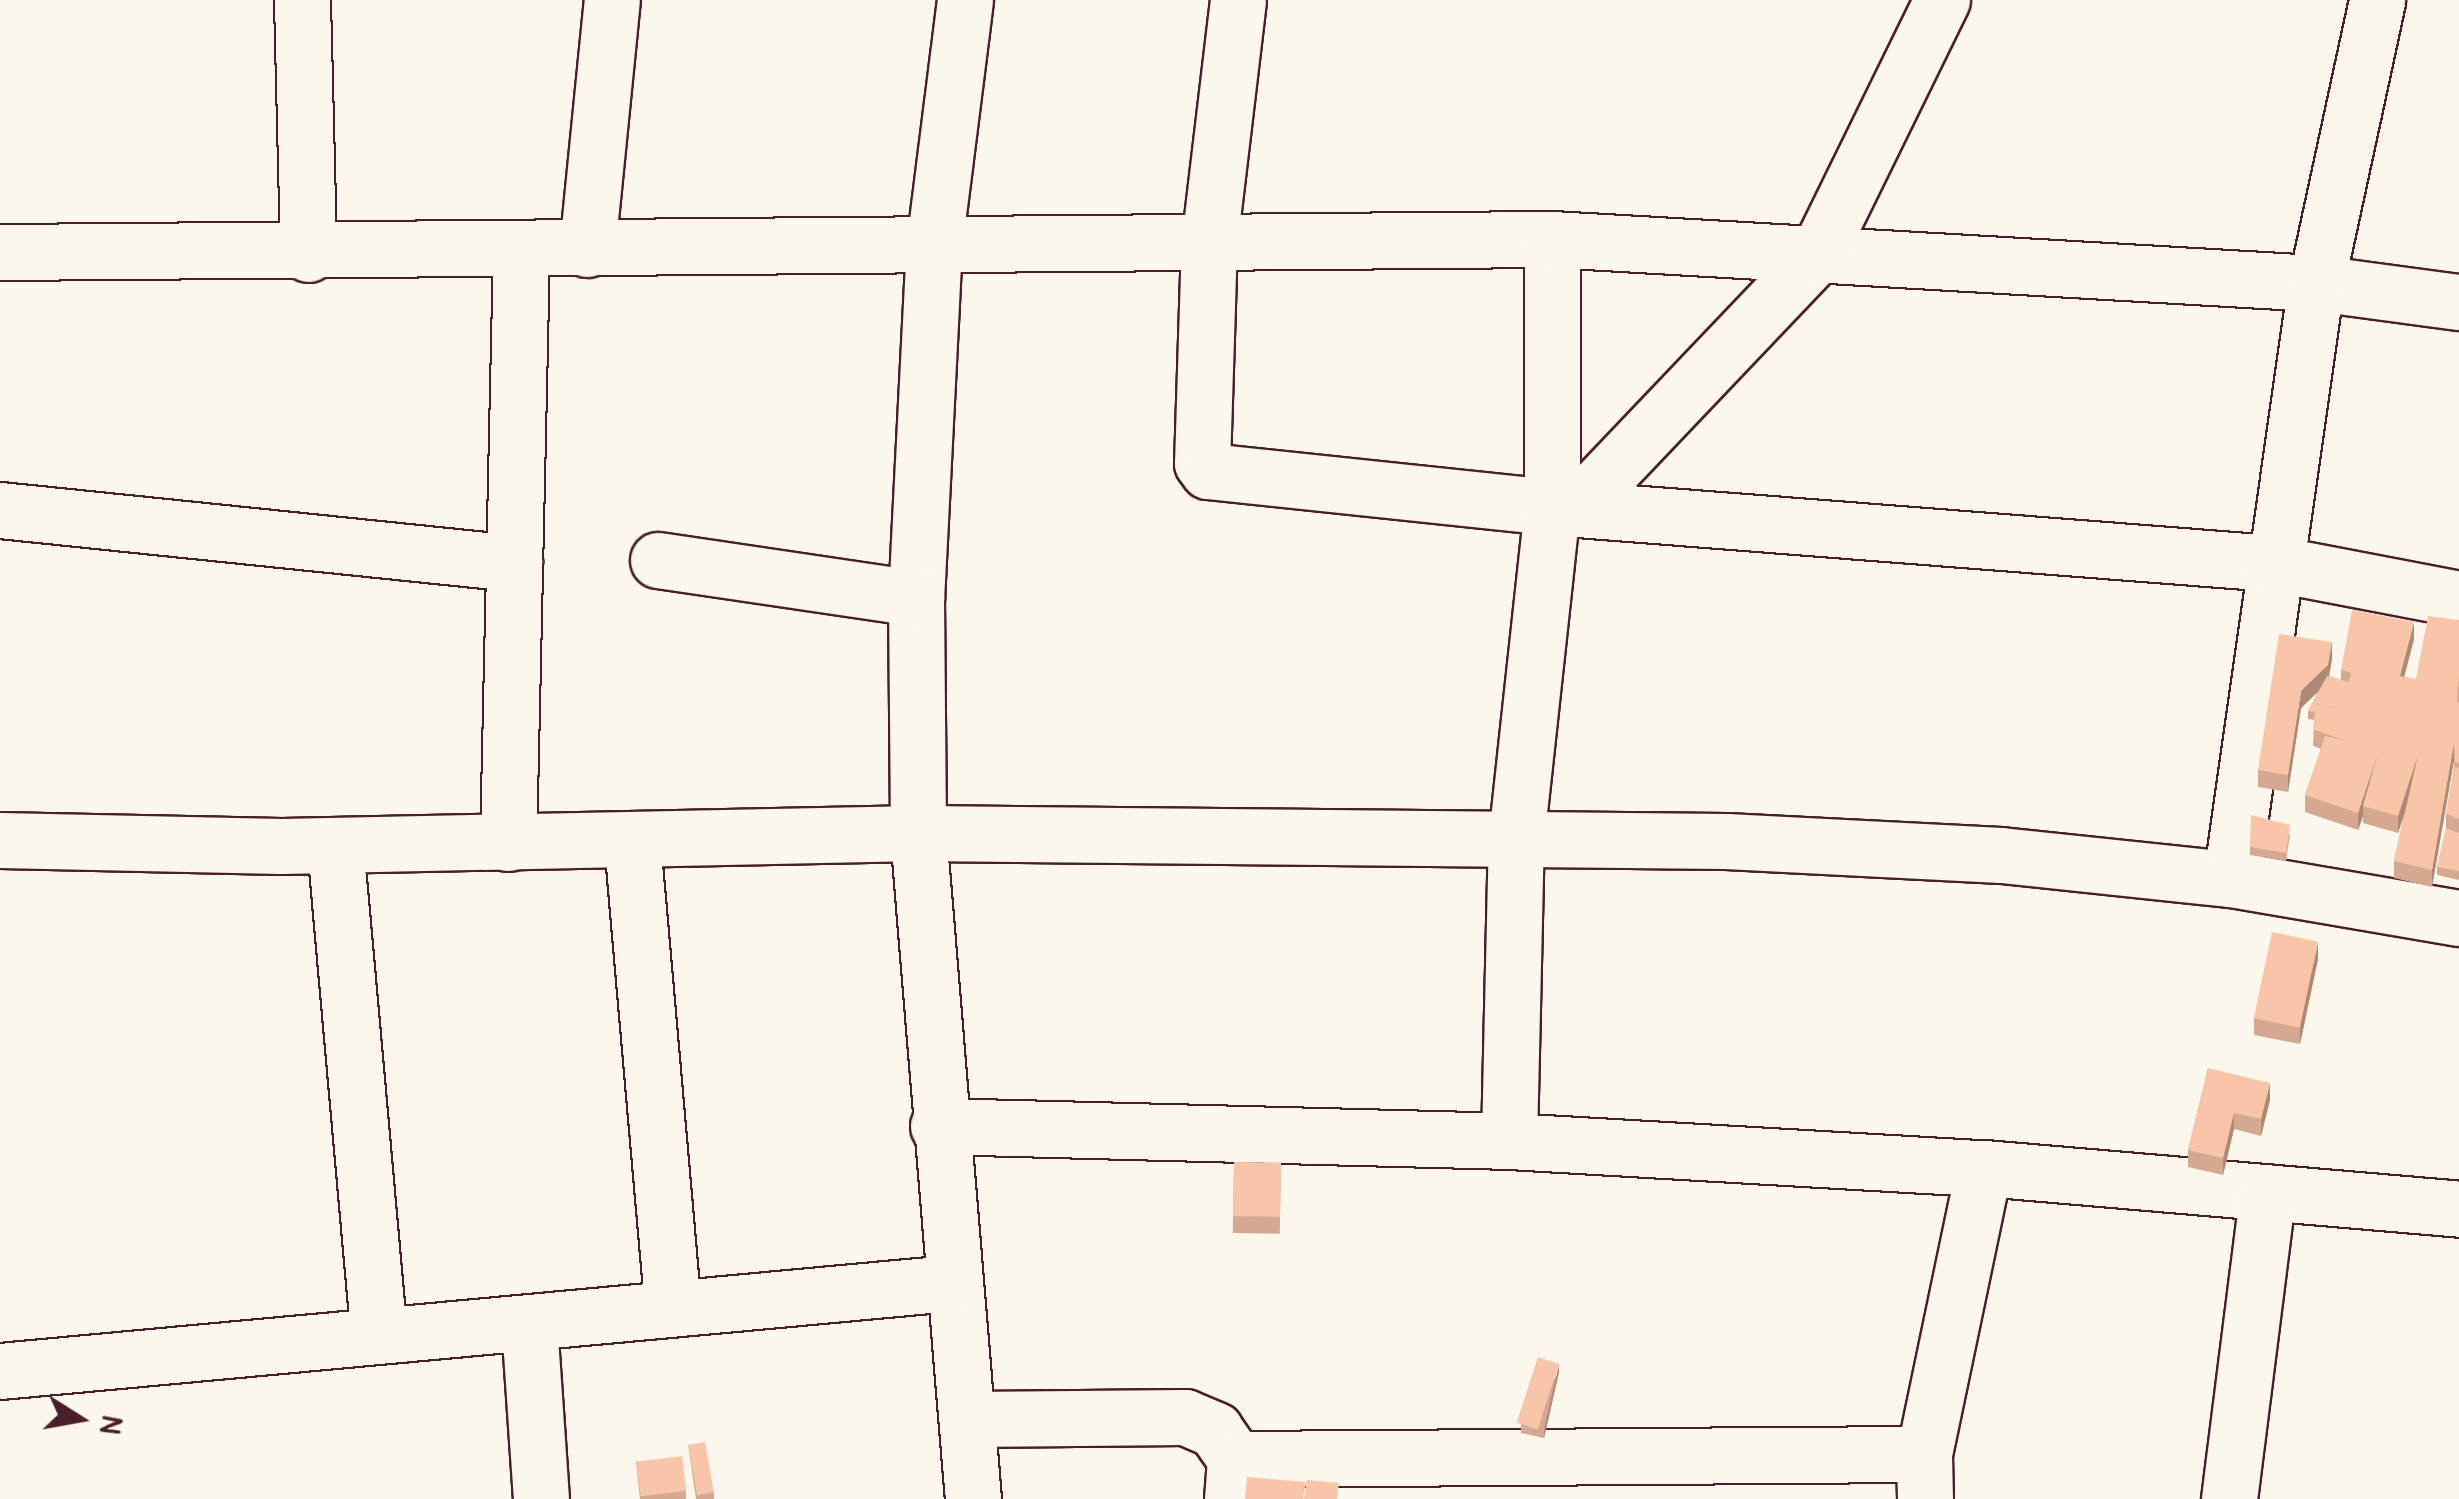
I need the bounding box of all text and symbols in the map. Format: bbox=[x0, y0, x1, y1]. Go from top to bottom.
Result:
north arrow bbox=[30, 1369, 130, 1469]
text: N bbox=[91, 1412, 129, 1437]

